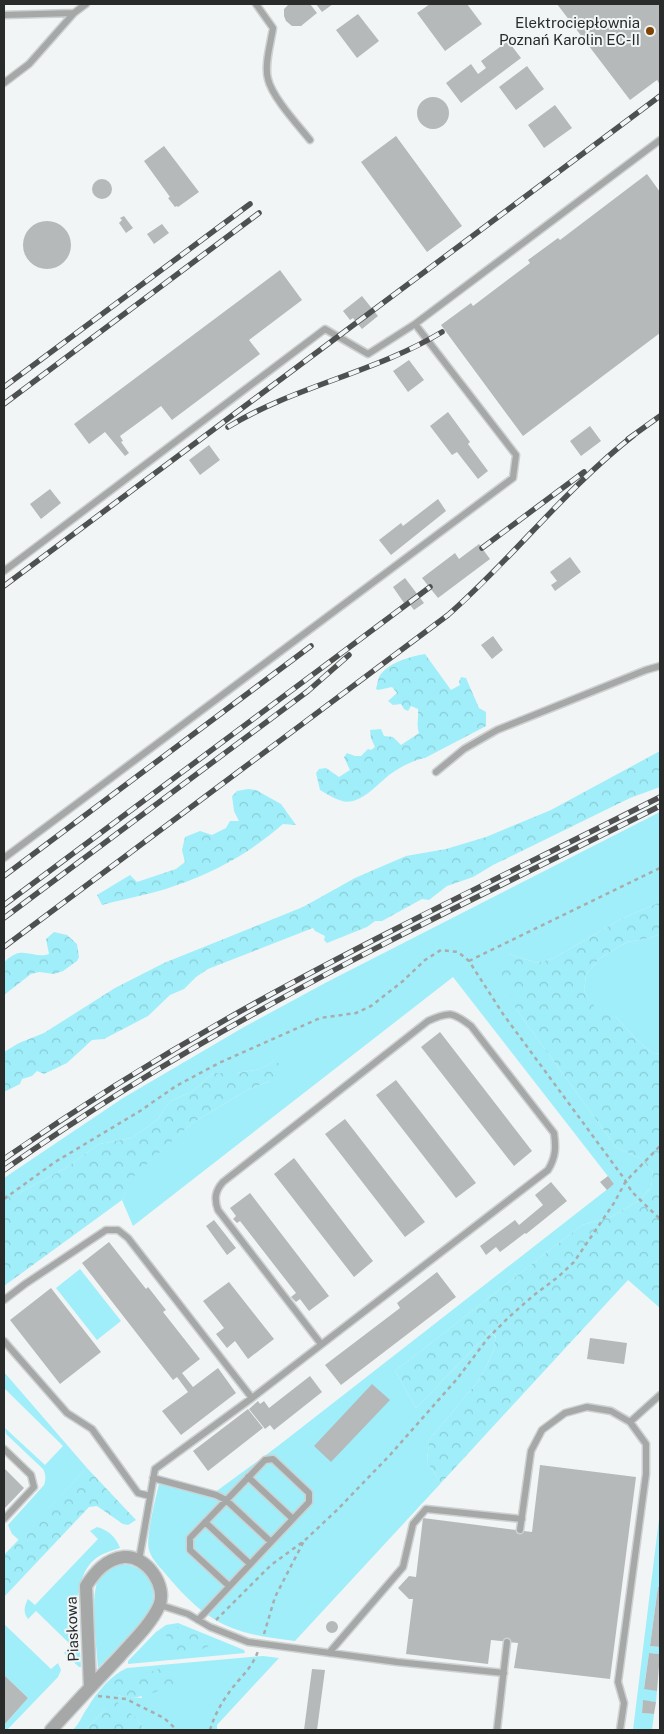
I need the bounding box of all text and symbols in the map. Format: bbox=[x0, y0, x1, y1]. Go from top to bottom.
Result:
place label: Elektrociepłownia Poznań Karolin EC-II bbox=[499, 14, 640, 48]
marker: Elektrociepłownia Poznań Karolin EC-II bbox=[644, 25, 656, 37]
street label: Piaskowa bbox=[62, 1596, 82, 1662]

